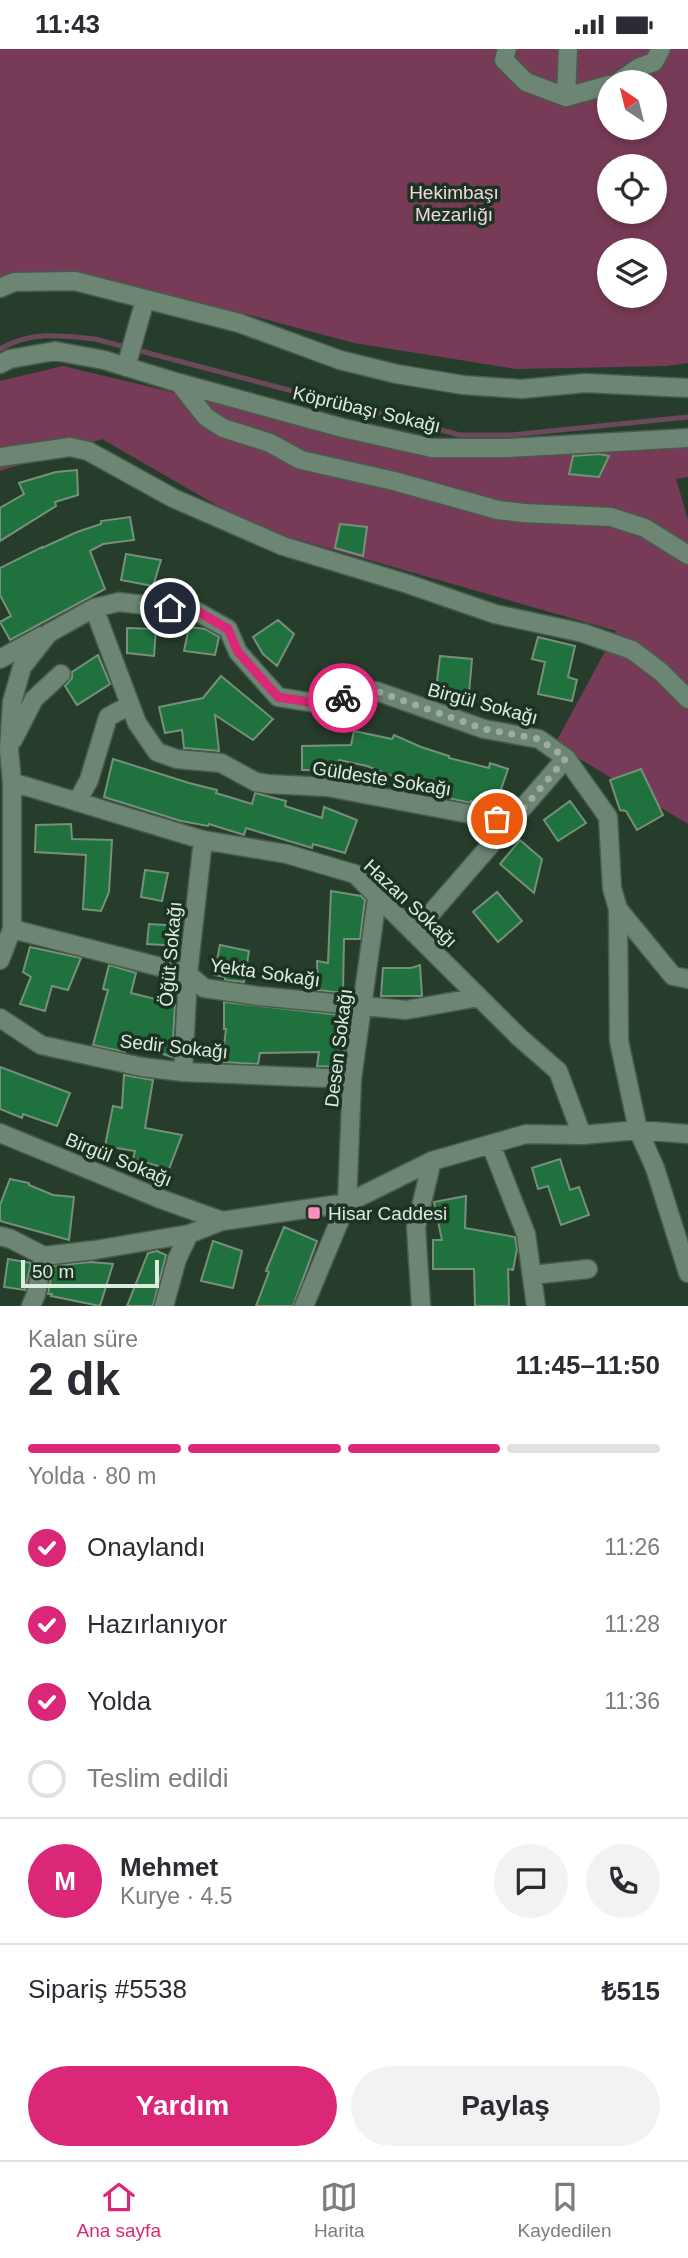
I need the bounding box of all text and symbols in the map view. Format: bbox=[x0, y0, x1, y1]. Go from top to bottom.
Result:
text: 11:43 bbox=[35, 9, 100, 39]
north arrow bbox=[597, 70, 667, 140]
map controls bbox=[597, 70, 667, 308]
button: locate bbox=[597, 154, 667, 224]
park label: Hekimbaşı Mezarlığı bbox=[409, 182, 499, 225]
button: layers bbox=[597, 238, 667, 308]
street label: Köprübaşı Sokağı bbox=[291, 382, 443, 437]
pin bbox=[140, 578, 200, 638]
icon: home bbox=[151, 589, 189, 627]
courier bbox=[308, 663, 378, 733]
icon: bike bbox=[324, 679, 362, 717]
street label: Birgül Sokağı bbox=[426, 679, 540, 728]
street label: Güldeste Sokağı bbox=[311, 757, 453, 800]
pin bbox=[467, 789, 527, 849]
icon: bag bbox=[478, 800, 516, 838]
street label: Hazan Sokağı bbox=[360, 855, 461, 952]
street label: Öğüt Sokağı bbox=[155, 901, 186, 1008]
street label: Yekta Sokağı bbox=[208, 954, 321, 991]
street label: Desen Sokağı bbox=[321, 988, 356, 1109]
street label: Sedir Sokağı bbox=[119, 1030, 229, 1063]
street label: Birgül Sokağı bbox=[62, 1129, 175, 1190]
place label: Hisar Caddesi bbox=[328, 1203, 447, 1224]
marker: Hisar Caddesi bbox=[306, 1205, 322, 1221]
scale bar bbox=[21, 1257, 159, 1289]
text: 50 m bbox=[32, 1261, 74, 1282]
text: Kalan süre bbox=[28, 1326, 138, 1352]
text: 11:45–11:50 bbox=[515, 1350, 660, 1380]
text: 2 dk bbox=[28, 1353, 120, 1405]
text: Yolda · 80 m bbox=[28, 1463, 156, 1489]
icon: check bbox=[28, 1529, 66, 1567]
text: Onaylandı bbox=[87, 1532, 206, 1562]
text: 11:26 bbox=[604, 1534, 660, 1560]
icon: check bbox=[28, 1606, 66, 1644]
text: Hazırlanıyor bbox=[87, 1609, 227, 1639]
text: 11:28 bbox=[604, 1611, 660, 1637]
icon: check bbox=[28, 1683, 66, 1721]
text: Yolda bbox=[87, 1686, 151, 1716]
text: 11:36 bbox=[604, 1688, 660, 1714]
text: Teslim edildi bbox=[87, 1763, 229, 1793]
button: chat bbox=[494, 1844, 568, 1918]
button: phone bbox=[586, 1844, 660, 1918]
text: Mehmet bbox=[120, 1852, 218, 1882]
text: M bbox=[54, 1866, 76, 1896]
text: Kurye · 4.5 bbox=[120, 1883, 233, 1909]
text: Sipariş #5538 bbox=[28, 1974, 187, 2004]
text: ₺515 bbox=[602, 1976, 660, 2006]
button: Yardım bbox=[28, 2066, 337, 2146]
button: Paylaş bbox=[351, 2066, 660, 2146]
tab: Ana sayfa bbox=[76, 2178, 161, 2242]
tab: Harita bbox=[314, 2178, 365, 2242]
tab: Kaydedilen bbox=[517, 2178, 612, 2242]

